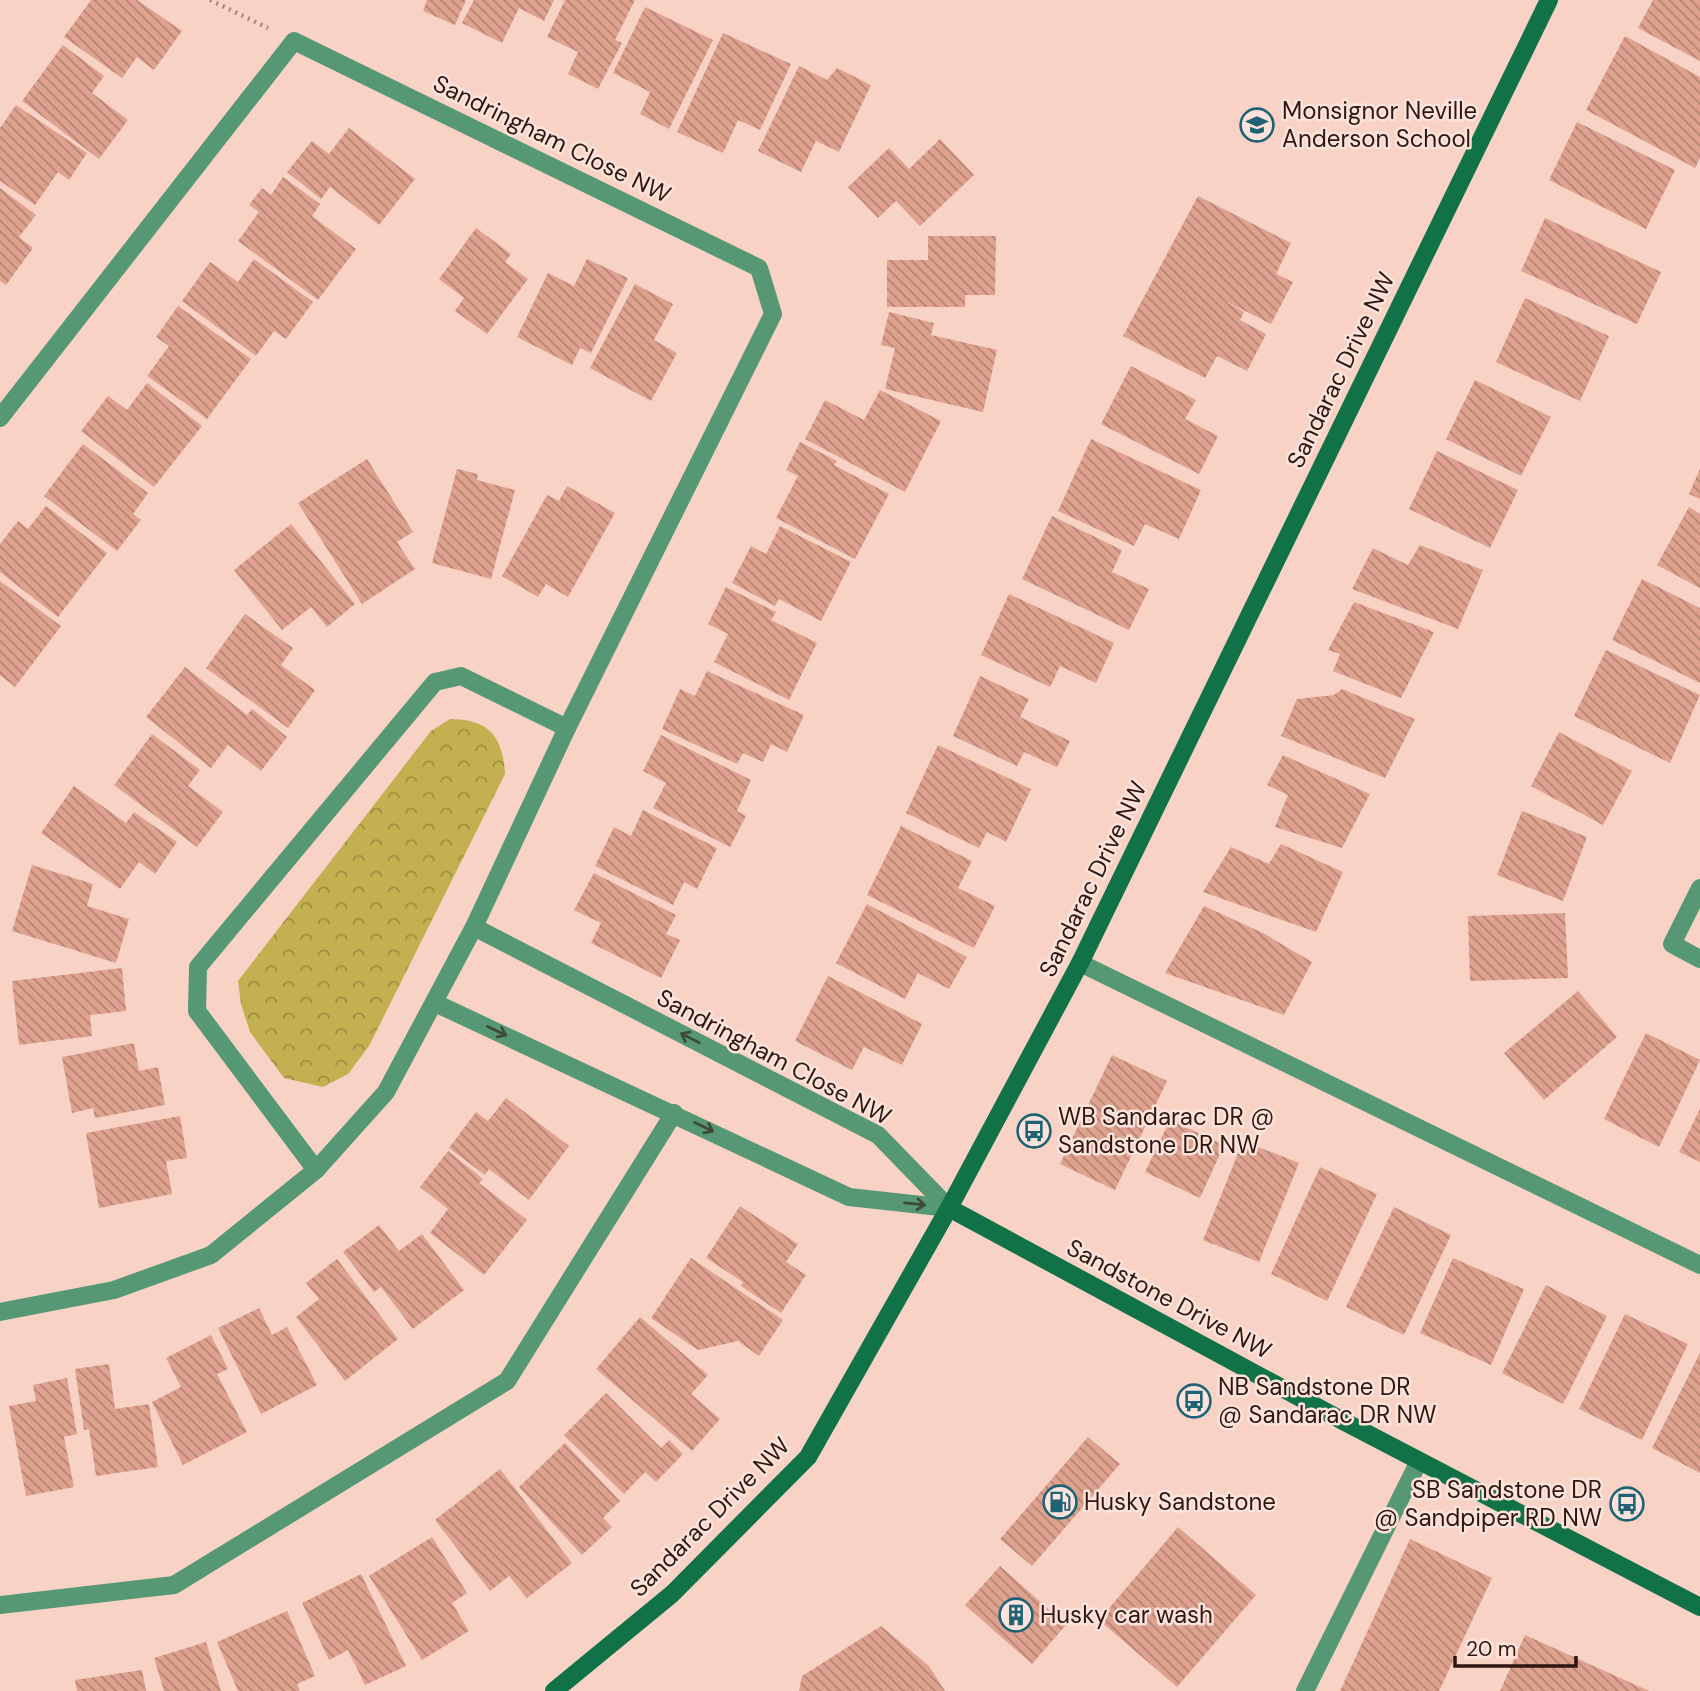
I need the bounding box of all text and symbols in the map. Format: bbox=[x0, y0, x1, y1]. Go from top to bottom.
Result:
street label: Sandringham Close NW bbox=[428, 67, 676, 210]
place label: Monsignor Neville Anderson School bbox=[1282, 95, 1477, 154]
school or university icon: Monsignor Neville Anderson School bbox=[1238, 106, 1276, 144]
street label: Sandarac Drive NW bbox=[1280, 267, 1401, 473]
street label: Sandarac Drive NW bbox=[1032, 776, 1153, 982]
street label: Sandringham Close NW bbox=[652, 982, 897, 1131]
one-way arrow bbox=[486, 1025, 507, 1038]
one-way arrow bbox=[680, 1031, 701, 1045]
place label: WB Sandarac DR @ Sandstone DR NW bbox=[1058, 1101, 1274, 1160]
bus stop icon: WB Sandarac DR @ Sandstone DR NW bbox=[1015, 1112, 1053, 1150]
one-way arrow bbox=[692, 1121, 714, 1134]
one-way arrow bbox=[903, 1198, 925, 1211]
street label: Sandstone Drive NW bbox=[1062, 1231, 1277, 1366]
place label: NB Sandstone DR @ Sandarac DR NW bbox=[1218, 1371, 1436, 1430]
bus stop icon: NB Sandstone DR @ Sandarac DR NW bbox=[1175, 1382, 1213, 1420]
street label: Sandarac Drive NW bbox=[623, 1430, 796, 1603]
place label: SB Sandstone DR @ Sandpiper RD NW bbox=[1374, 1474, 1602, 1533]
fuel station icon: Husky Sandstone bbox=[1041, 1483, 1079, 1521]
bus stop icon: SB Sandstone DR @ Sandpiper RD NW bbox=[1608, 1485, 1646, 1523]
place label: Husky Sandstone bbox=[1084, 1486, 1276, 1517]
building icon: Husky car wash bbox=[997, 1596, 1035, 1634]
place label: Husky car wash bbox=[1040, 1599, 1213, 1630]
scale bar bbox=[1455, 1624, 1576, 1668]
text: 20 m bbox=[1466, 1635, 1517, 1663]

